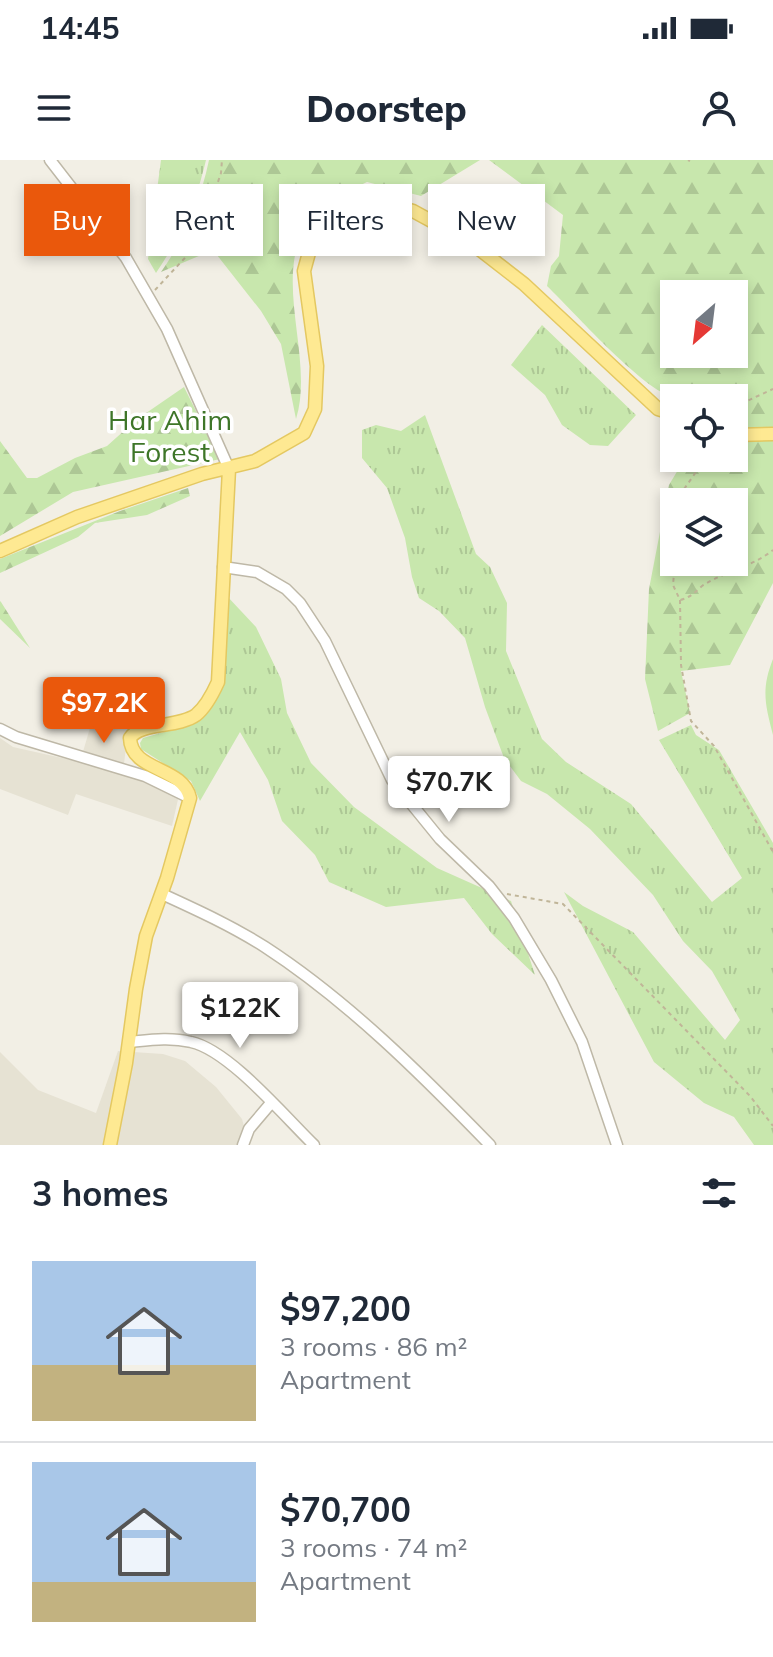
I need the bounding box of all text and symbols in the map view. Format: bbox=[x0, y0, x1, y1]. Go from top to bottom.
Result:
text: 14:45 bbox=[40, 9, 119, 47]
icon: menu bbox=[32, 86, 76, 130]
text: Doorstep bbox=[306, 86, 467, 131]
icon: person bbox=[697, 86, 741, 130]
chip: Buy bbox=[24, 184, 130, 256]
chip: Rent bbox=[146, 184, 263, 256]
chip: Filters bbox=[279, 184, 412, 256]
chip: New bbox=[428, 184, 545, 256]
north arrow bbox=[660, 280, 748, 368]
map controls bbox=[660, 280, 748, 576]
button: locate bbox=[660, 384, 748, 472]
park label: Har Ahim Forest bbox=[108, 402, 232, 469]
button: layers bbox=[660, 488, 748, 576]
pin: $97.2K bbox=[39, 677, 169, 745]
text: $97.2K bbox=[61, 686, 147, 719]
pin: $70.7K bbox=[384, 756, 514, 824]
text: $70.7K bbox=[406, 765, 492, 798]
pin: $122K bbox=[184, 982, 296, 1050]
text: $122K bbox=[200, 991, 280, 1024]
icon: filters bbox=[697, 1171, 741, 1215]
text: 3 homes bbox=[32, 1172, 169, 1215]
text: $97,200 bbox=[280, 1287, 411, 1330]
icon: home bbox=[96, 1293, 192, 1389]
text: 3 rooms · 86 m² bbox=[280, 1330, 467, 1363]
text: Apartment bbox=[280, 1363, 411, 1396]
text: $70,700 bbox=[280, 1488, 411, 1531]
icon: home bbox=[96, 1494, 192, 1590]
text: 3 rooms · 74 m² bbox=[280, 1531, 467, 1564]
text: Apartment bbox=[280, 1564, 411, 1597]

